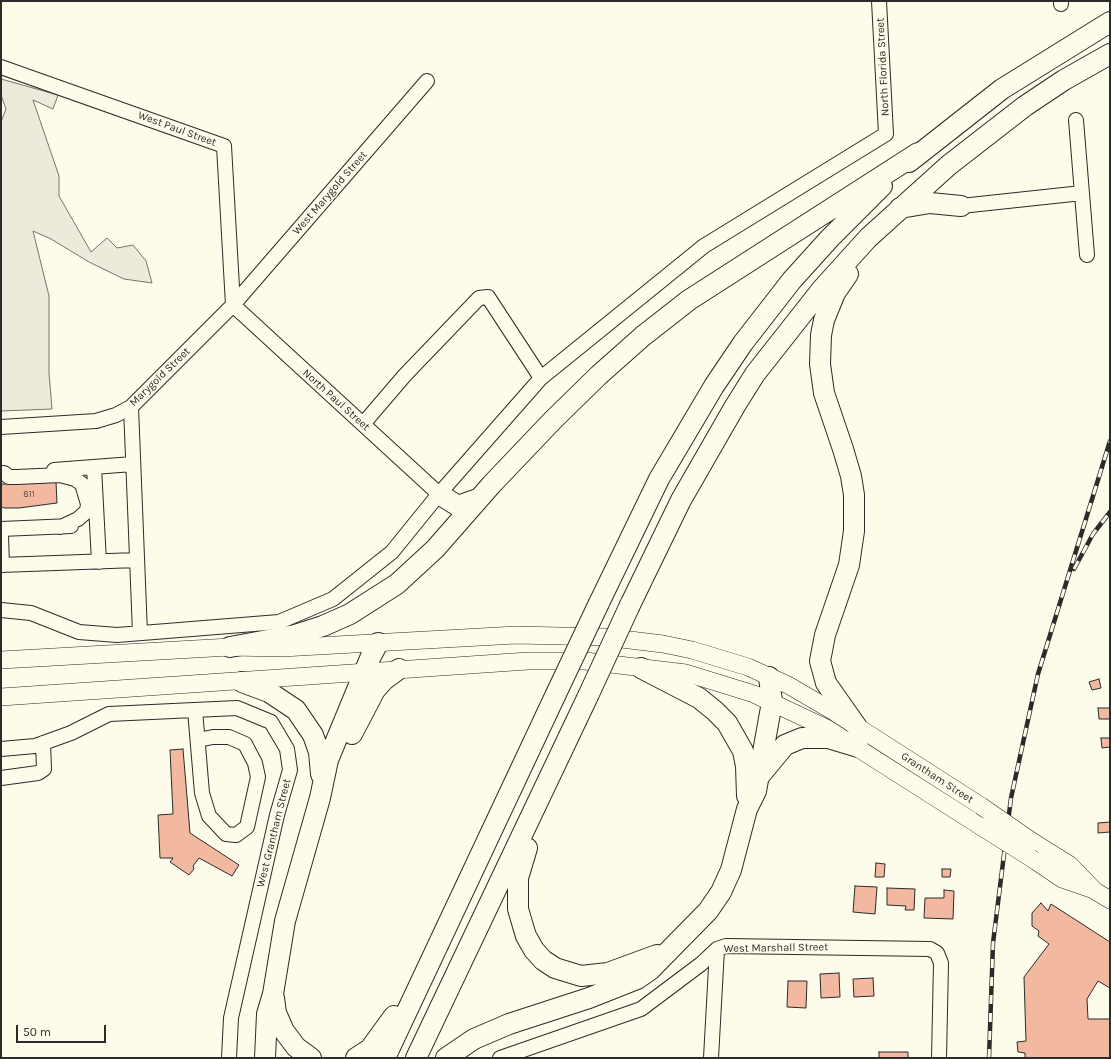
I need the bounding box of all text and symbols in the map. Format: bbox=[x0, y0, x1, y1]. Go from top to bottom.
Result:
street label: North Florida Street bbox=[874, 18, 892, 116]
street label: West Paul Street bbox=[136, 109, 218, 149]
street label: West Marygold Street bbox=[290, 148, 370, 238]
street label: Marygold Street bbox=[127, 345, 193, 409]
street label: North Paul Street bbox=[300, 366, 372, 434]
house number: 811 bbox=[23, 489, 35, 499]
street label: Grantham Street bbox=[898, 750, 976, 806]
street label: West Grantham Street bbox=[254, 777, 294, 889]
street label: West Marshall Street bbox=[724, 940, 828, 956]
scale bar bbox=[18, 1017, 108, 1043]
text: 50 m bbox=[23, 1025, 51, 1039]

